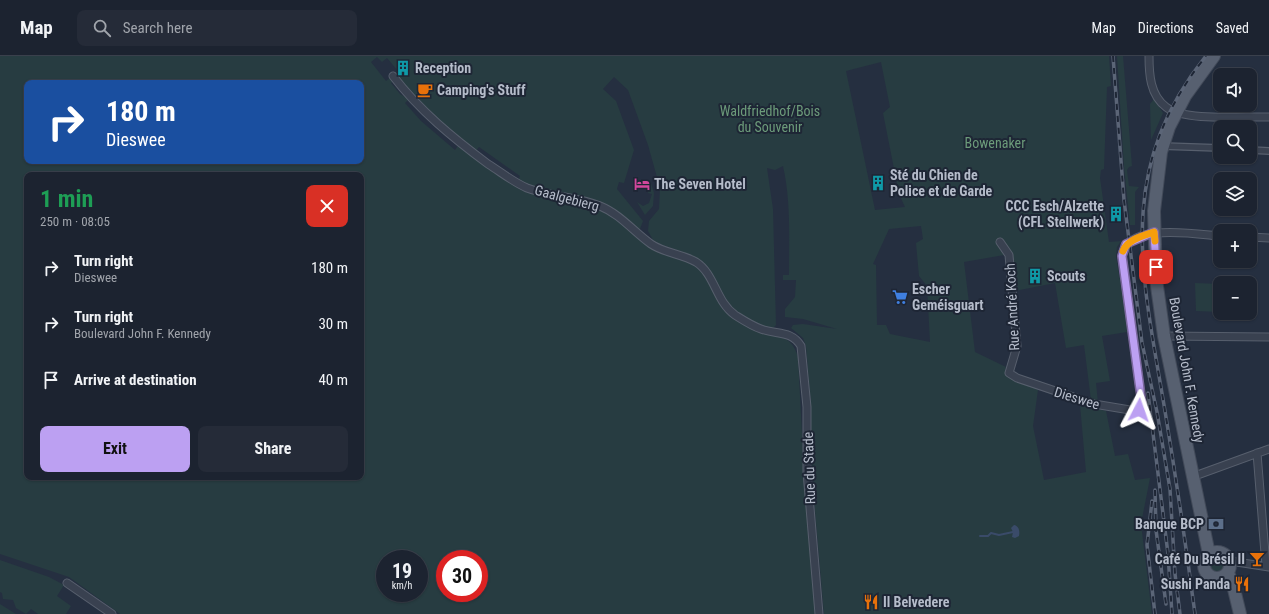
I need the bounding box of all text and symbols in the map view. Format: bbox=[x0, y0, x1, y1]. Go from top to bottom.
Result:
search box bbox=[77, 10, 357, 46]
text: Map bbox=[20, 16, 53, 39]
icon: search bbox=[91, 17, 113, 39]
text: Search here bbox=[123, 19, 193, 37]
text: Map bbox=[1092, 20, 1116, 36]
text: Directions bbox=[1138, 20, 1194, 36]
text: Saved bbox=[1216, 20, 1249, 36]
building icon: Reception bbox=[394, 59, 412, 77]
place label: Reception bbox=[415, 60, 471, 76]
map controls bbox=[1213, 68, 1257, 320]
button: sound bbox=[1213, 68, 1257, 112]
cafe icon: Camping's Stuff bbox=[416, 81, 434, 99]
place label: Camping's Stuff bbox=[437, 82, 526, 98]
text: 180 m bbox=[106, 95, 176, 128]
icon: right bbox=[40, 96, 92, 148]
park label: Waldfriedhof/Bois du Souvenir bbox=[720, 103, 820, 135]
button: search bbox=[1213, 120, 1257, 164]
text: Dieswee bbox=[106, 129, 166, 150]
park label: Bowenaker bbox=[965, 135, 1025, 151]
place label: Sté du Chien de Police et de Garde bbox=[890, 167, 993, 199]
button: layers bbox=[1213, 172, 1257, 216]
building icon: Sté du Chien de Police et de Garde bbox=[869, 174, 887, 192]
hotel icon: The Seven Hotel bbox=[633, 175, 651, 193]
place label: The Seven Hotel bbox=[654, 176, 746, 192]
street label: Gaalgebierg bbox=[533, 182, 601, 214]
text: 1 min bbox=[40, 185, 93, 213]
button: close bbox=[306, 185, 348, 227]
place label: CCC Esch/Alzette (CFL Stellwerk) bbox=[1006, 198, 1104, 231]
building icon: CCC Esch/Alzette (CFL Stellwerk) bbox=[1107, 205, 1125, 223]
text: 250 m · 08:05 bbox=[40, 214, 110, 229]
button: + bbox=[1213, 224, 1257, 268]
pin bbox=[1139, 250, 1173, 284]
text: Turn right bbox=[74, 252, 133, 270]
icon: arrive bbox=[1145, 256, 1167, 278]
icon: right bbox=[40, 257, 62, 279]
text: 180 m bbox=[311, 259, 348, 277]
street label: Rue André Koch bbox=[1002, 263, 1022, 351]
building icon: Scouts bbox=[1026, 267, 1044, 285]
place label: Scouts bbox=[1047, 268, 1086, 284]
text: Dieswee bbox=[74, 270, 117, 285]
button: − bbox=[1213, 276, 1257, 320]
place label: Escher Geméisguart bbox=[912, 281, 984, 313]
supermarket icon: Escher Geméisguart bbox=[891, 288, 909, 306]
street label: Boulevard John F. Kennedy bbox=[1166, 296, 1208, 444]
text: Turn right bbox=[74, 308, 133, 326]
icon: right bbox=[40, 313, 62, 335]
text: 30 m bbox=[318, 315, 348, 333]
text: Boulevard John F. Kennedy bbox=[74, 326, 211, 341]
icon: arrive bbox=[40, 369, 62, 391]
text: Arrive at destination bbox=[74, 371, 197, 389]
text: 40 m bbox=[318, 371, 348, 389]
street label: Dieswee bbox=[1052, 384, 1102, 413]
position arrow bbox=[1118, 389, 1160, 431]
button: Exit bbox=[40, 426, 190, 472]
button: Share bbox=[198, 426, 348, 472]
street label: Rue du Stade bbox=[800, 431, 818, 505]
bank icon: Banque BCP bbox=[1207, 515, 1225, 533]
place label: Banque BCP bbox=[1135, 516, 1204, 532]
speed limit sign: 30 bbox=[436, 550, 488, 602]
bar icon: Café Du Brésil II bbox=[1248, 550, 1266, 568]
place label: Café Du Brésil II bbox=[1155, 551, 1245, 567]
text: 19 bbox=[392, 559, 412, 583]
restaurant icon: Sushi Panda bbox=[1233, 575, 1251, 593]
place label: Sushi Panda bbox=[1161, 576, 1230, 592]
text: km/h bbox=[392, 580, 412, 591]
restaurant icon: Il Belvedere bbox=[862, 593, 880, 611]
place label: Il Belvedere bbox=[883, 594, 950, 610]

